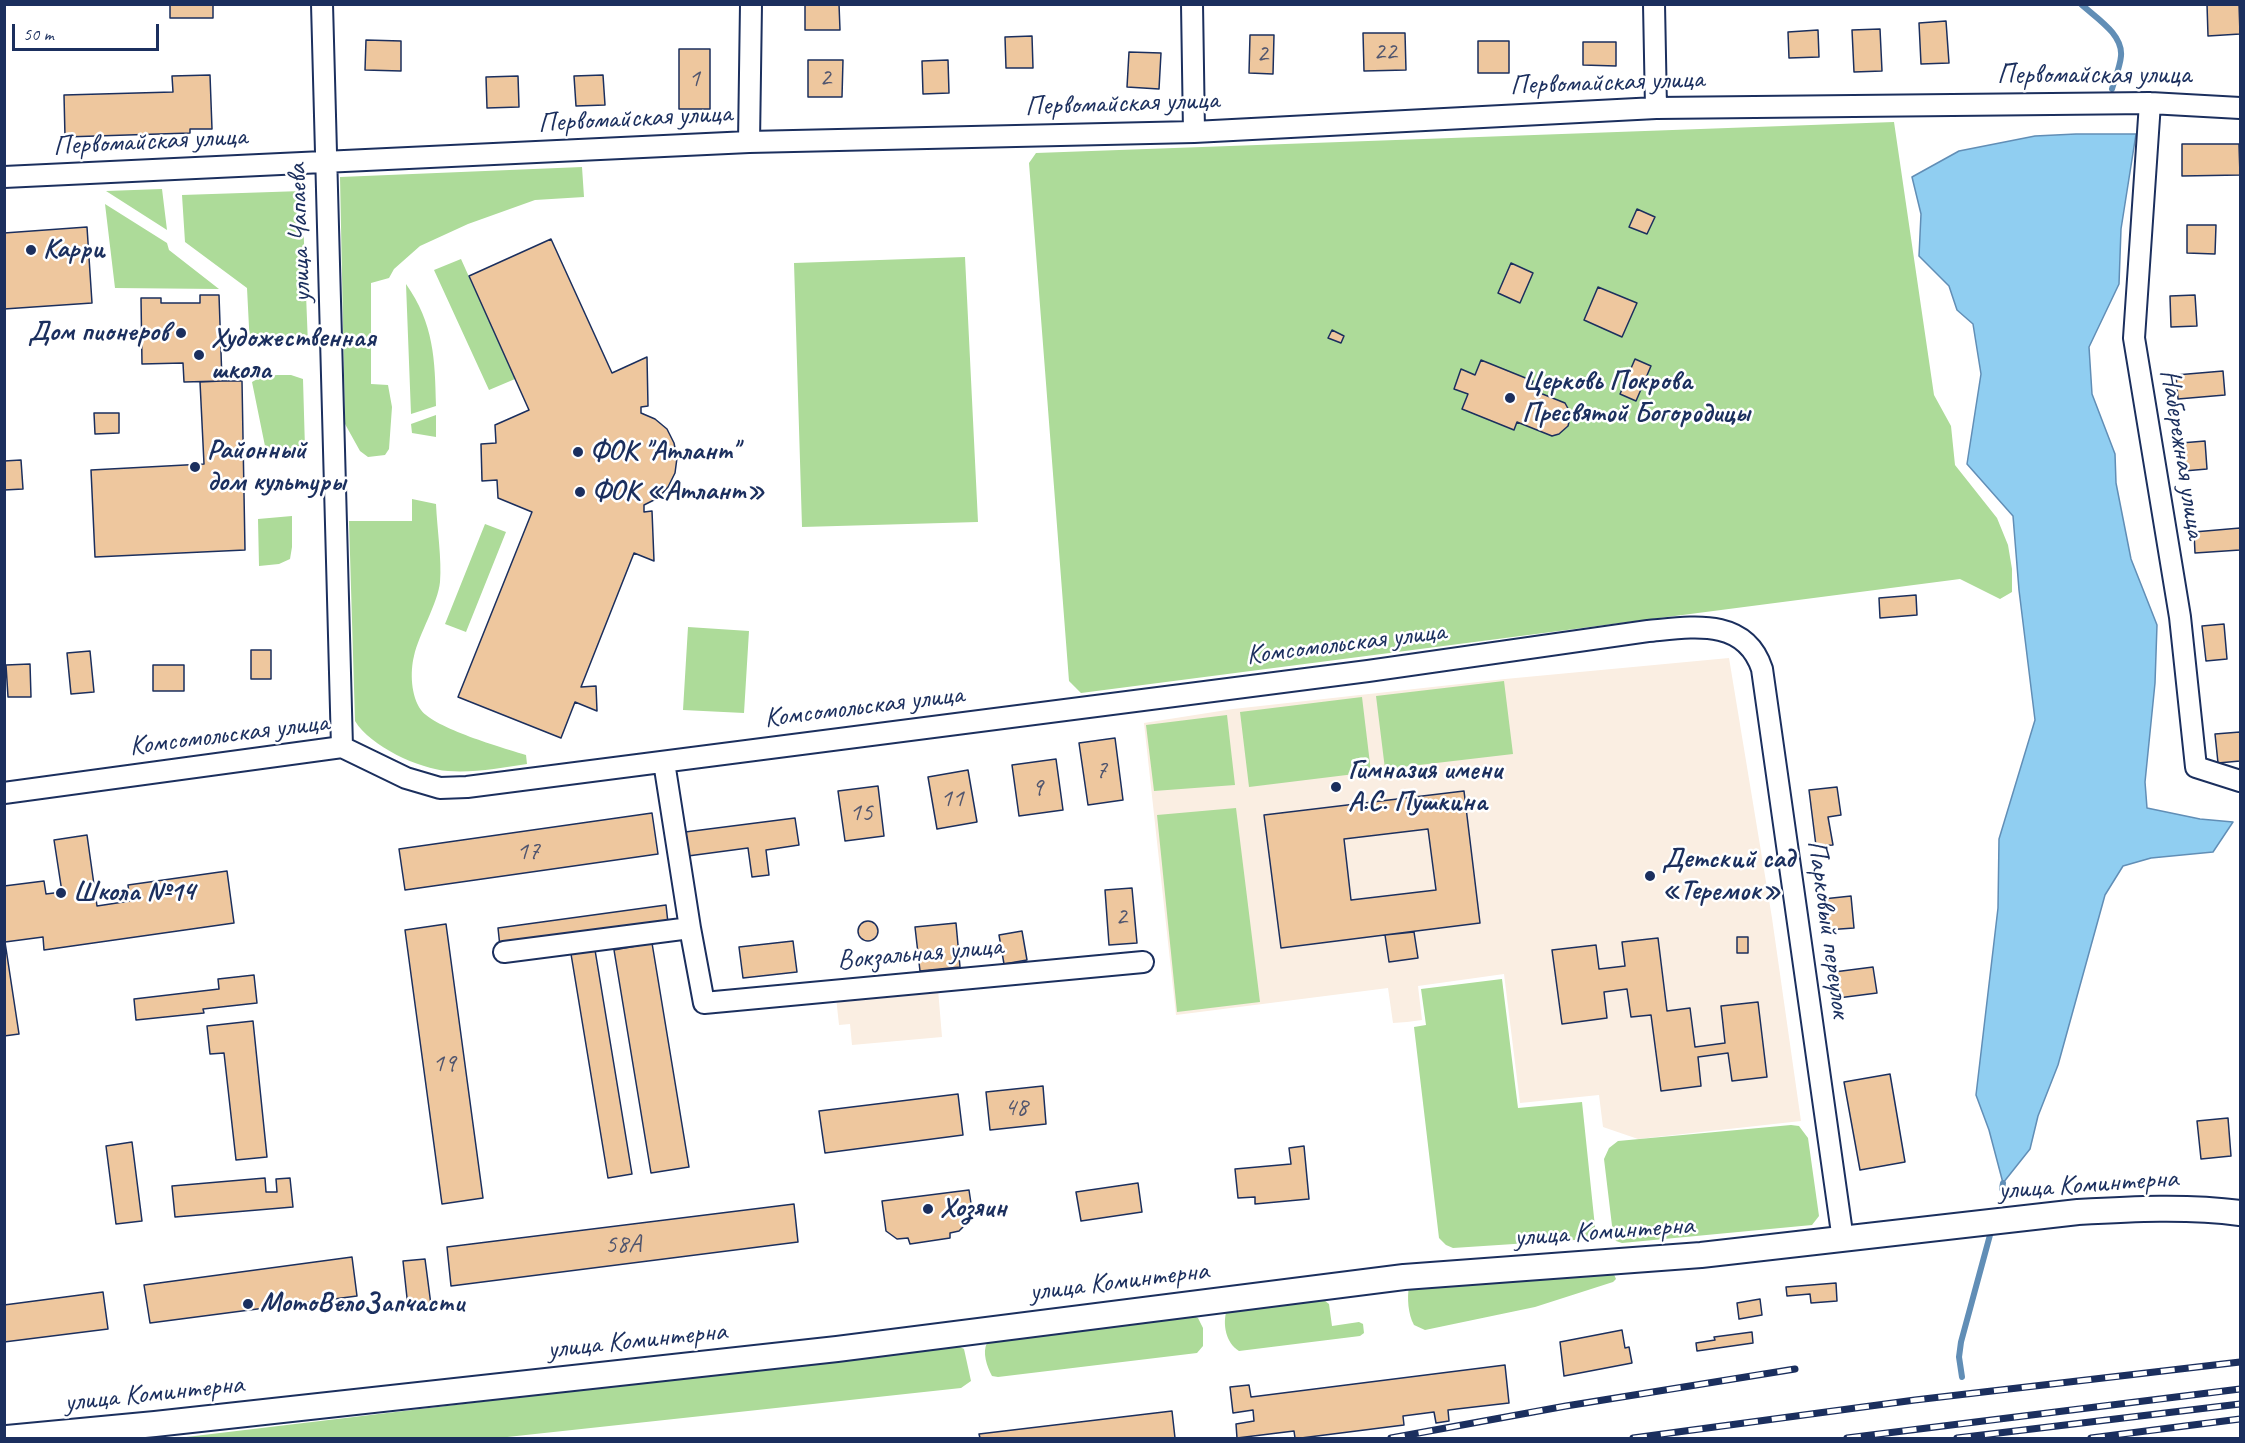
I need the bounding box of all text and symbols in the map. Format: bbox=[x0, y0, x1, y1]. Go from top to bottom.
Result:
scale bar bbox=[15, 12, 162, 50]
text: 50 m bbox=[23, 23, 54, 45]
house number: 22 bbox=[1373, 36, 1397, 68]
house number: 2 bbox=[1256, 38, 1268, 70]
street label: Первомайская улица bbox=[1997, 59, 2191, 93]
house number: 2 bbox=[819, 62, 831, 94]
house number: 1 bbox=[688, 63, 700, 95]
street label: Первомайская улица bbox=[1509, 63, 1705, 103]
street label: Первомайская улица bbox=[1024, 84, 1220, 124]
street label: Первомайская улица bbox=[537, 97, 733, 141]
street label: Первомайская улица bbox=[52, 120, 248, 164]
street label: улица Чапаева bbox=[281, 163, 319, 303]
place label: Карри bbox=[43, 233, 105, 267]
marker: Карри bbox=[24, 243, 38, 257]
place label: Дом пионеров bbox=[28, 316, 169, 350]
place label: Художественная школа bbox=[211, 322, 376, 388]
marker: Дом пионеров bbox=[174, 326, 188, 340]
marker: Художественная школа bbox=[192, 348, 206, 362]
place label: Церковь Покрова Пресвятой Богородицы bbox=[1522, 365, 1750, 431]
street label: Набережная улица bbox=[2152, 367, 2212, 541]
marker: Церковь Покрова Пресвятой Богородицы bbox=[1503, 391, 1517, 405]
place label: Районный дом культуры bbox=[207, 434, 345, 500]
place label: ФОК "Атлант" bbox=[590, 435, 738, 469]
marker: ФОК "Атлант" bbox=[571, 445, 585, 459]
marker: Районный дом культуры bbox=[188, 460, 202, 474]
place label: ФОК «Атлант» bbox=[592, 475, 765, 509]
marker: ФОК «Атлант» bbox=[573, 485, 587, 499]
street label: Комсомольская улица bbox=[1245, 615, 1447, 673]
street label: Комсомольская улица bbox=[763, 678, 965, 736]
street label: Комсомольская улица bbox=[128, 706, 330, 764]
place label: Гимназия имени А.С. Пушкина bbox=[1348, 754, 1502, 820]
house number: 7 bbox=[1095, 755, 1107, 787]
house number: 9 bbox=[1031, 772, 1043, 804]
marker: Гимназия имени А.С. Пушкина bbox=[1329, 780, 1343, 794]
house number: 11 bbox=[940, 783, 964, 815]
house number: 15 bbox=[849, 797, 873, 829]
house number: 17 bbox=[516, 836, 540, 868]
street label: Парковый переулок bbox=[1799, 838, 1857, 1020]
place label: Детский сад «Теремок» bbox=[1662, 843, 1795, 909]
marker: Детский сад «Теремок» bbox=[1643, 869, 1657, 883]
place label: Школа №14 bbox=[73, 876, 195, 910]
marker: Школа №14 bbox=[54, 886, 68, 900]
house number: 2 bbox=[1115, 901, 1127, 933]
street label: Вокзальная улица bbox=[836, 930, 1004, 978]
house number: 19 bbox=[432, 1048, 456, 1080]
house number: 48 bbox=[1004, 1092, 1028, 1124]
street label: улица Коминтерна bbox=[1997, 1162, 2179, 1208]
place label: Хозяин bbox=[940, 1192, 1006, 1226]
marker: Хозяин bbox=[921, 1202, 935, 1216]
street label: улица Коминтерна bbox=[1513, 1209, 1695, 1255]
house number: 58А bbox=[605, 1229, 641, 1261]
street label: улица Коминтерна bbox=[1028, 1254, 1210, 1310]
place label: МотоВелоЗапчасти bbox=[260, 1287, 464, 1321]
marker: МотоВелоЗапчасти bbox=[241, 1297, 255, 1311]
street label: улица Коминтерна bbox=[546, 1315, 728, 1367]
street label: улица Коминтерна bbox=[63, 1368, 245, 1420]

